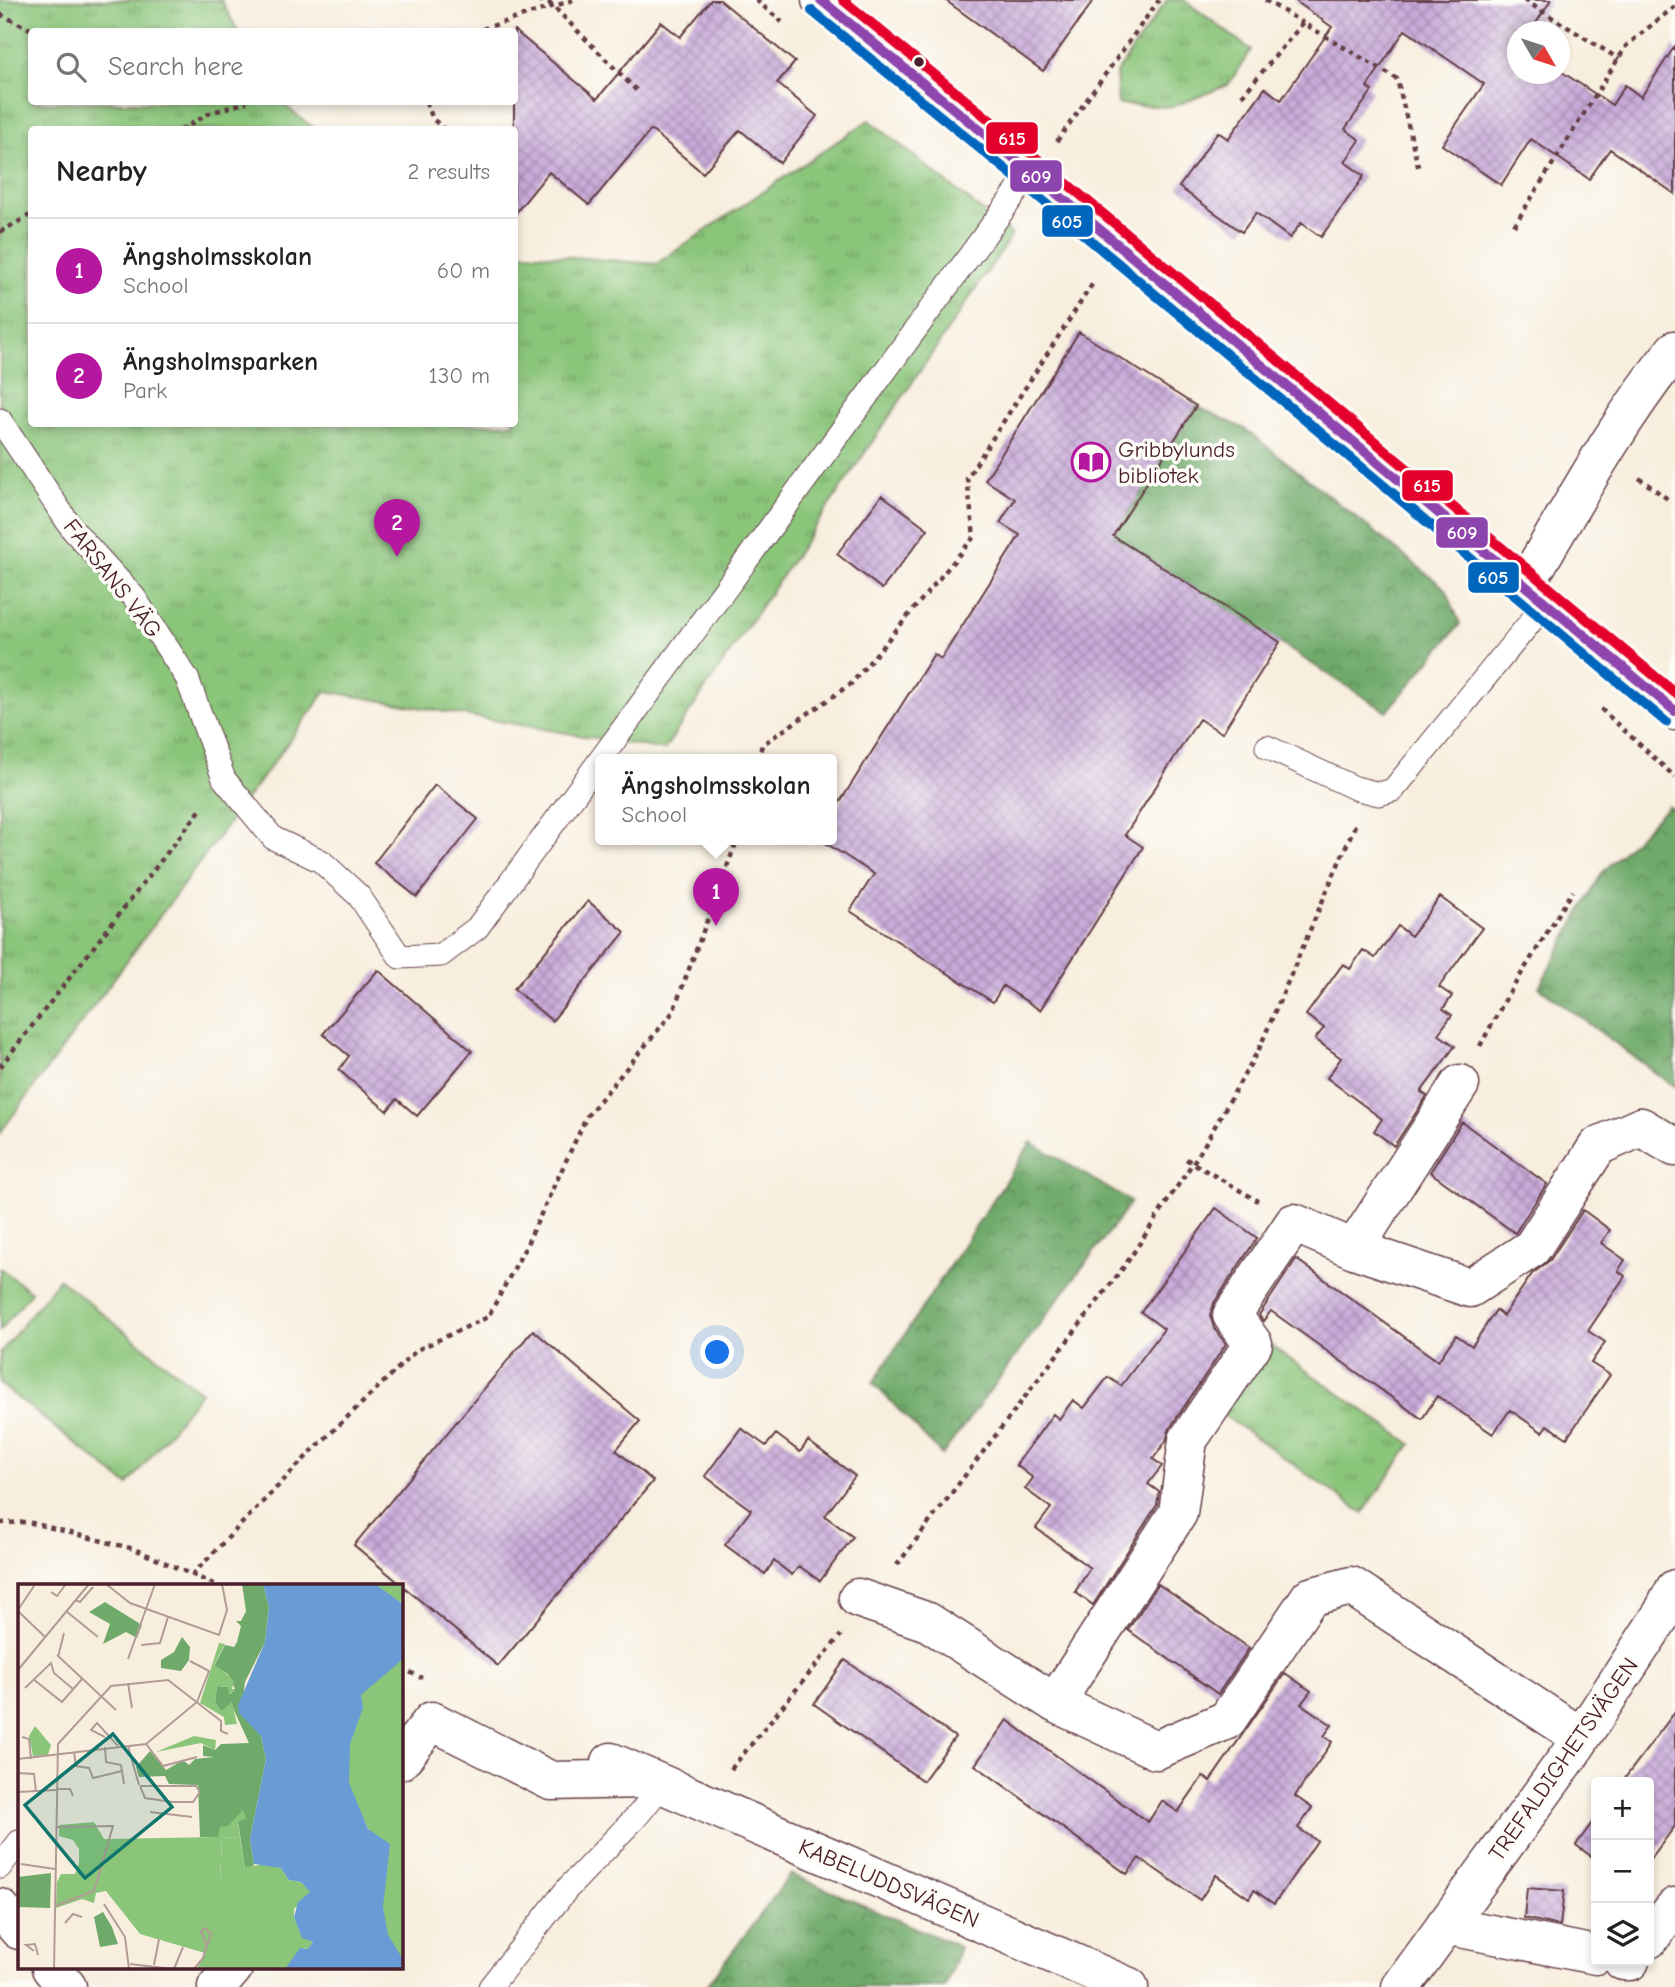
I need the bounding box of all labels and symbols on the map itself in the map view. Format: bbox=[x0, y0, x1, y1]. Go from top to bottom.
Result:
north arrow bbox=[1507, 21, 1570, 84]
unlabelled marker bbox=[912, 55, 926, 69]
line badge: 615 bbox=[985, 121, 1039, 155]
text: 615 bbox=[998, 128, 1026, 150]
line badge: 609 bbox=[1009, 159, 1063, 193]
text: 609 bbox=[1021, 166, 1051, 188]
line badge: 605 bbox=[1041, 204, 1094, 238]
text: 605 bbox=[1052, 211, 1082, 233]
place label: Gribbylunds bibliotek bbox=[1118, 436, 1235, 489]
library icon: Gribbylunds bibliotek bbox=[1070, 441, 1112, 483]
line badge: 615 bbox=[1401, 469, 1454, 502]
text: 615 bbox=[1413, 475, 1441, 497]
pin: 2 bbox=[374, 499, 420, 557]
street label: FARSANS VÄG bbox=[58, 514, 167, 643]
line badge: 609 bbox=[1435, 516, 1489, 549]
text: 609 bbox=[1447, 522, 1477, 544]
line badge: 605 bbox=[1467, 561, 1520, 594]
text: 605 bbox=[1478, 567, 1508, 589]
pin: 1 bbox=[693, 868, 739, 926]
your location bbox=[700, 1335, 734, 1369]
inset map bbox=[18, 1584, 402, 1969]
street label: TREFALDIGHETSVÄGEN bbox=[1483, 1652, 1644, 1866]
street label: KABELUDDSVÄGEN bbox=[795, 1833, 983, 1934]

